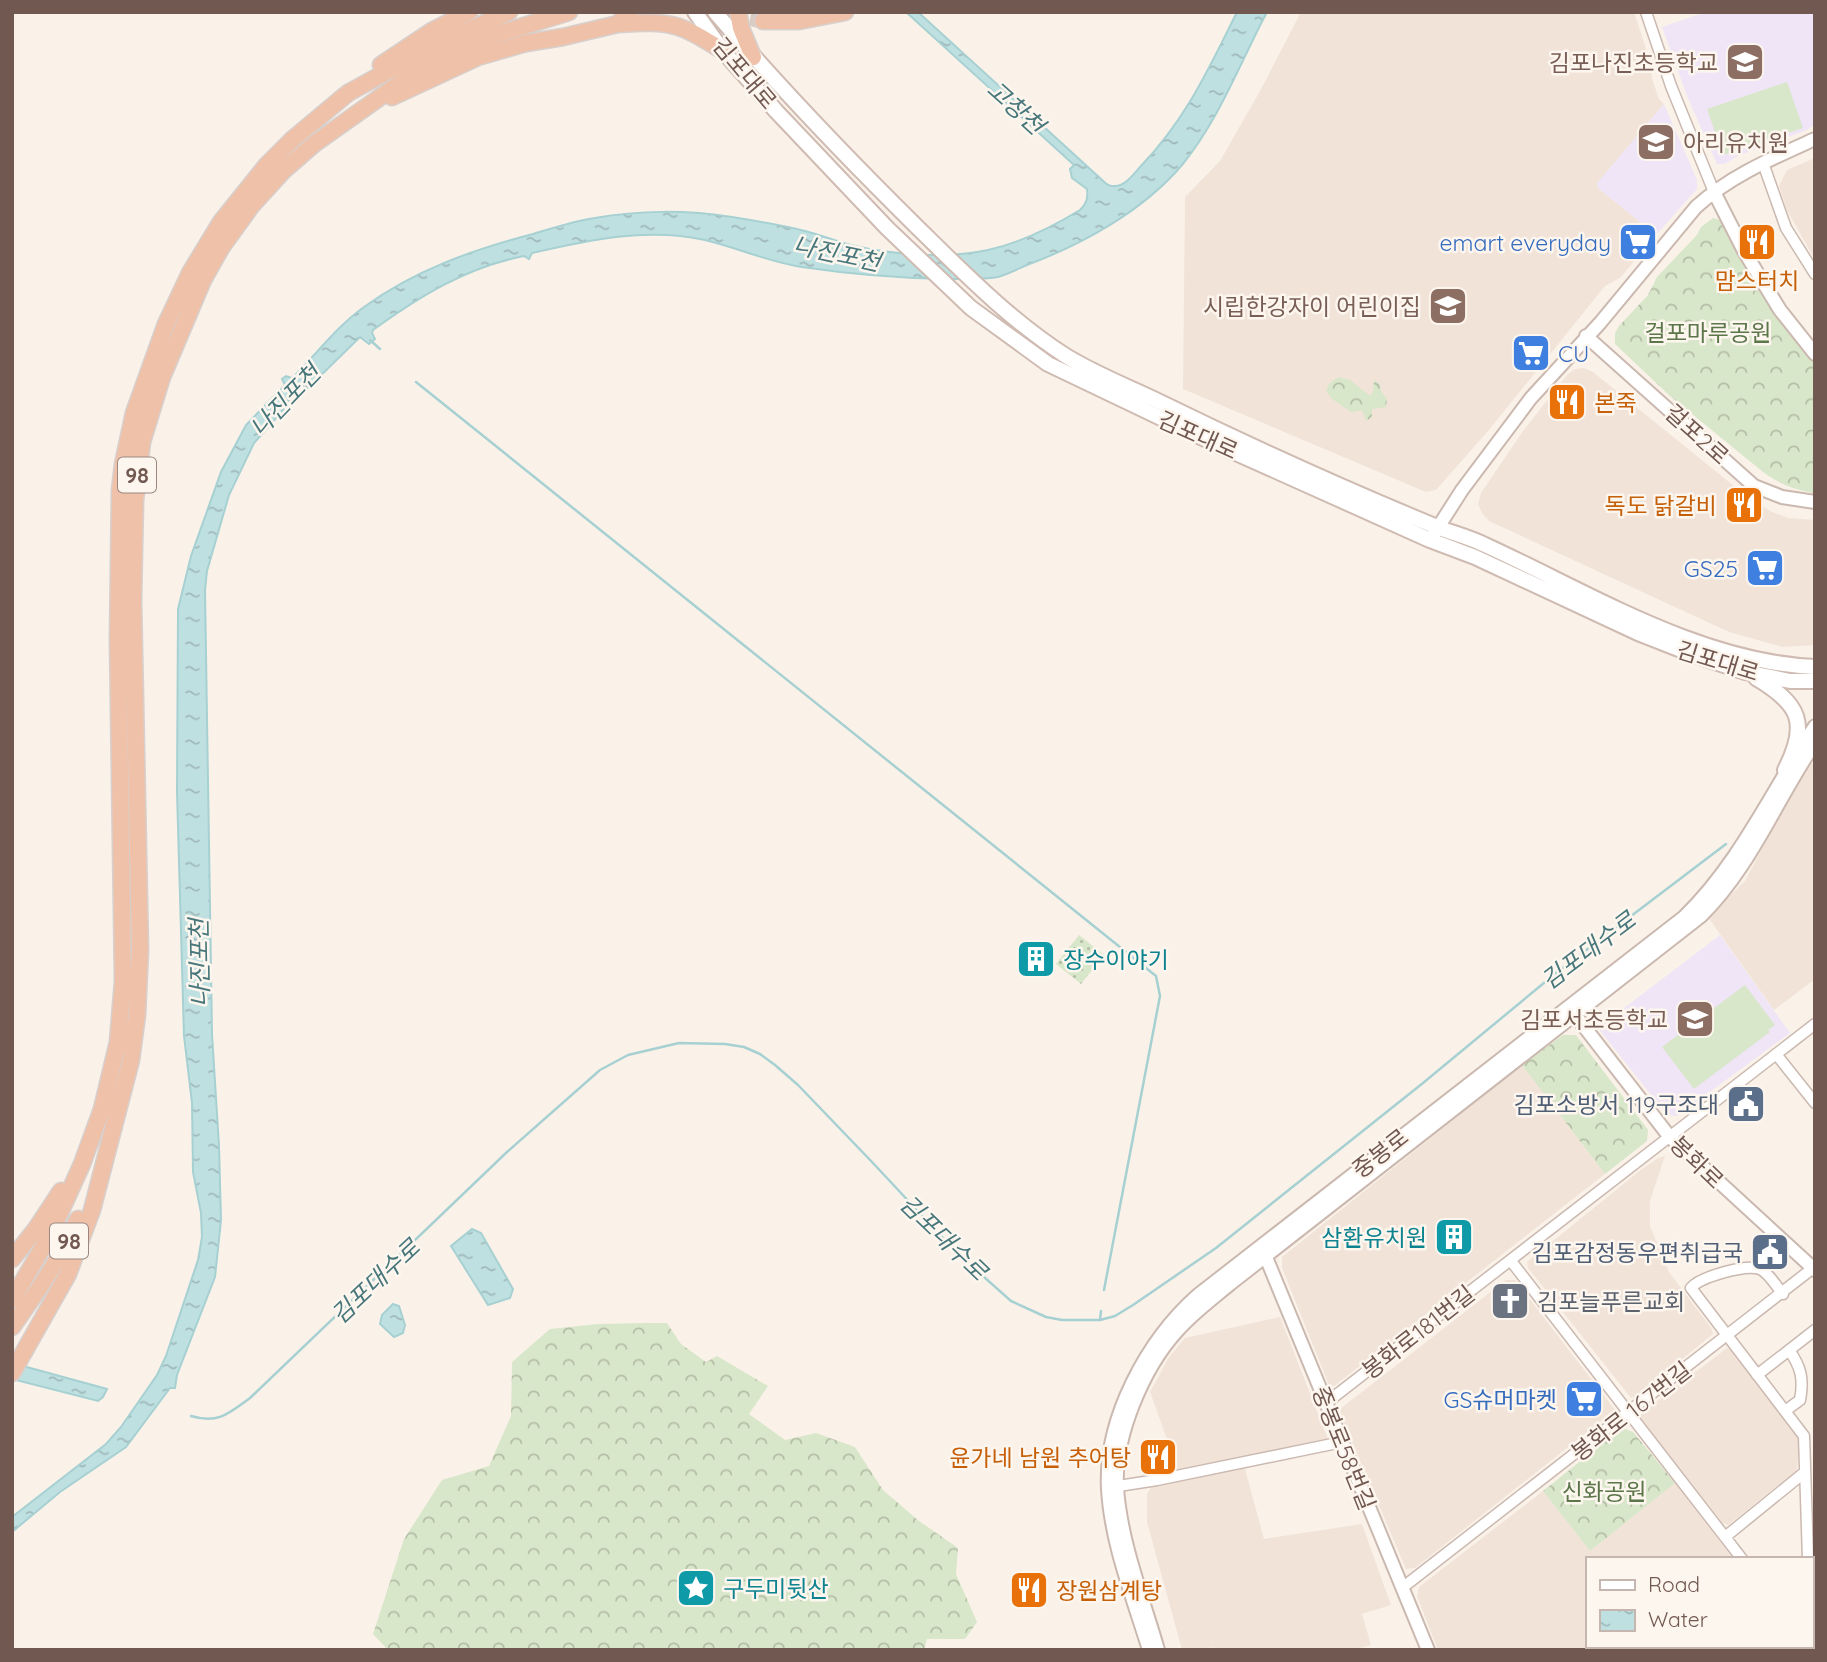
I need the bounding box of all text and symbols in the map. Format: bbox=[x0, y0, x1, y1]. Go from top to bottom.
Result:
street label: 김포대로 bbox=[707, 31, 783, 115]
school or university icon: 김포나진초등학교 bbox=[1724, 41, 1766, 83]
place label: 김포나진초등학교 bbox=[1549, 48, 1718, 77]
water label: 고창천 bbox=[981, 74, 1053, 142]
school or university icon: 아리유치원 bbox=[1635, 121, 1677, 163]
place label: 아리유치원 bbox=[1683, 128, 1789, 157]
supermarket icon: emart everyday bbox=[1617, 221, 1659, 263]
restaurant icon: 맘스터치 bbox=[1736, 221, 1778, 263]
place label: emart everyday bbox=[1439, 228, 1611, 257]
water label: 나진포천 bbox=[791, 229, 886, 277]
place label: 맘스터치 bbox=[1715, 266, 1799, 295]
school or university icon: 시립한강자이 어린이집 bbox=[1427, 285, 1469, 327]
place label: 시립한강자이 어린이집 bbox=[1203, 292, 1421, 321]
park label: 걸포마루공원 bbox=[1645, 318, 1771, 347]
supermarket icon: CU bbox=[1510, 332, 1552, 374]
place label: CU bbox=[1558, 339, 1589, 368]
water label: 나진포천 bbox=[244, 356, 328, 442]
restaurant icon: 본죽 bbox=[1546, 381, 1588, 423]
place label: 본죽 bbox=[1594, 388, 1636, 417]
street label: 걸포2로 bbox=[1659, 398, 1735, 470]
street label: 김포대로 bbox=[1153, 405, 1243, 465]
road number: 98 bbox=[118, 458, 156, 492]
restaurant icon: 독도 닭갈비 bbox=[1723, 484, 1765, 526]
place label: 독도 닭갈비 bbox=[1605, 491, 1717, 520]
supermarket icon: GS25 bbox=[1744, 547, 1786, 589]
place label: GS25 bbox=[1684, 554, 1738, 583]
street label: 김포대로 bbox=[1673, 635, 1763, 687]
water label: 김포대수로 bbox=[1535, 904, 1642, 995]
water label: 나진포천 bbox=[183, 916, 215, 1007]
building icon: 장수이야기 bbox=[1015, 938, 1057, 980]
place label: 장수이야기 bbox=[1063, 945, 1169, 974]
school or university icon: 김포서초등학교 bbox=[1674, 998, 1716, 1040]
place label: 김포서초등학교 bbox=[1520, 1005, 1668, 1034]
public building icon: 김포소방서 119구조대 bbox=[1725, 1083, 1767, 1125]
place label: 김포소방서 119구조대 bbox=[1514, 1090, 1719, 1119]
street label: 중봉로 bbox=[1346, 1122, 1414, 1184]
street label: 봉화로 bbox=[1664, 1130, 1730, 1194]
water label: 김포대수로 bbox=[894, 1188, 995, 1287]
building icon: 삼환유치원 bbox=[1433, 1216, 1475, 1258]
place label: 삼환유치원 bbox=[1321, 1223, 1427, 1252]
road number: 98 bbox=[50, 1224, 88, 1258]
public building icon: 김포감정동우편취급국 bbox=[1749, 1231, 1791, 1273]
water label: 김포대수로 bbox=[324, 1232, 426, 1330]
place label: 김포감정동우편취급국 bbox=[1531, 1238, 1743, 1267]
street label: 봉화로181번길 bbox=[1356, 1279, 1480, 1385]
church icon: 김포늘푸른교회 bbox=[1489, 1280, 1531, 1322]
place label: 김포늘푸른교회 bbox=[1537, 1287, 1685, 1316]
street label: 봉화로 167번길 bbox=[1565, 1355, 1697, 1467]
supermarket icon: GS슈머마켓 bbox=[1563, 1378, 1605, 1420]
street label: 중봉로58번길 bbox=[1306, 1382, 1382, 1514]
place label: GS슈머마켓 bbox=[1443, 1385, 1557, 1414]
restaurant icon: 윤가네 남원 추어탕 bbox=[1137, 1436, 1179, 1478]
place label: 윤가네 남원 추어탕 bbox=[949, 1443, 1131, 1472]
park label: 신화공원 bbox=[1562, 1477, 1646, 1506]
legend bbox=[1586, 1557, 1813, 1648]
place icon: 구두미뒷산 bbox=[675, 1567, 717, 1609]
restaurant icon: 장원삼계탕 bbox=[1008, 1569, 1050, 1611]
text: Road bbox=[1648, 1571, 1700, 1597]
place label: 구두미뒷산 bbox=[723, 1574, 829, 1603]
place label: 장원삼계탕 bbox=[1056, 1576, 1162, 1605]
text: Water bbox=[1648, 1606, 1708, 1632]

